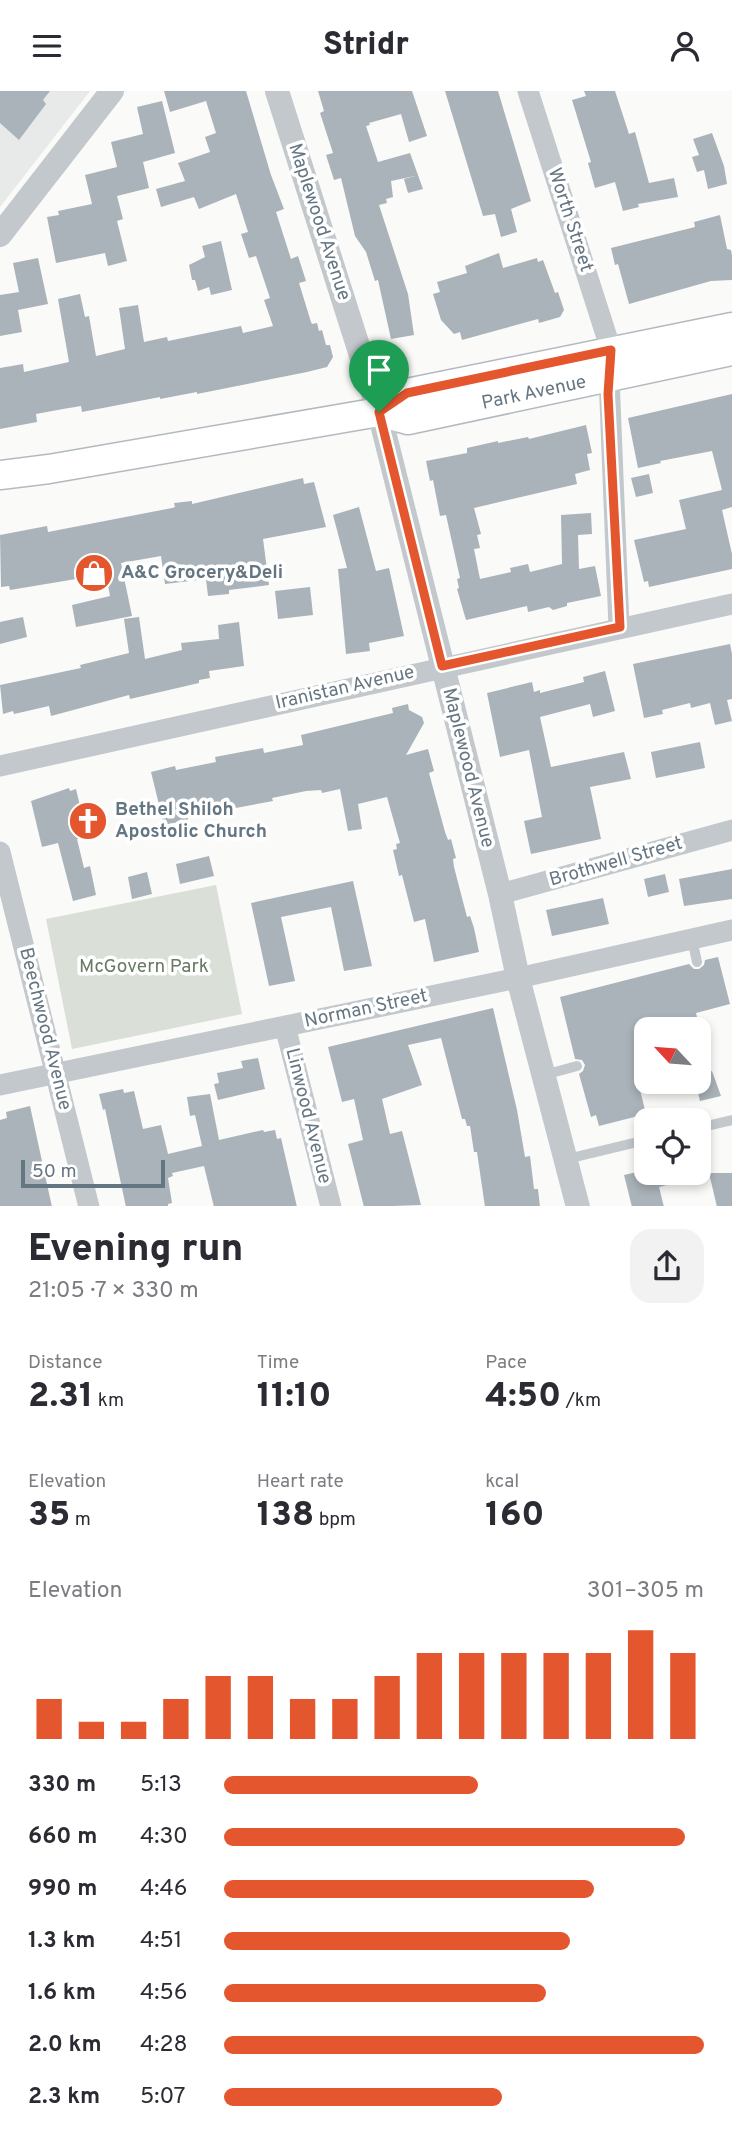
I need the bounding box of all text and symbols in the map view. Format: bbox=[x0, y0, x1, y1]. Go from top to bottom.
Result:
text: Stridr bbox=[323, 26, 409, 66]
icon: menu bbox=[28, 27, 66, 65]
icon: person bbox=[666, 27, 704, 65]
street label: Maplewood Avenue bbox=[282, 140, 356, 304]
street label: Worth Street bbox=[542, 165, 598, 275]
pin bbox=[349, 340, 409, 412]
icon: arrive bbox=[360, 351, 398, 389]
street label: Park Avenue bbox=[479, 370, 589, 416]
shop icon: A&C Grocery&Deli bbox=[73, 552, 115, 594]
place label: A&C Grocery&Deli bbox=[121, 561, 283, 585]
street label: Iranistan Avenue bbox=[273, 660, 417, 716]
street label: Maplewood Avenue bbox=[437, 686, 499, 850]
place label: Bethel Shiloh Apostolic Church bbox=[115, 798, 267, 844]
church icon: Bethel Shiloh Apostolic Church bbox=[67, 800, 109, 842]
street label: Brothwell Street bbox=[547, 832, 685, 892]
street label: Beechwood Avenue bbox=[13, 945, 77, 1113]
park label: McGovern Park bbox=[79, 955, 209, 979]
street label: Norman Street bbox=[302, 984, 430, 1034]
north arrow bbox=[634, 1017, 710, 1094]
map controls bbox=[634, 1017, 711, 1185]
street label: Linwood Avenue bbox=[280, 1046, 336, 1186]
button: locate bbox=[634, 1108, 711, 1185]
scale bar bbox=[21, 1157, 164, 1189]
text: 50 m bbox=[32, 1160, 77, 1184]
text: Evening run bbox=[28, 1226, 243, 1275]
button: share bbox=[630, 1229, 704, 1303]
text: 21:05 · 7 × 330 m bbox=[28, 1277, 199, 1306]
text: Distance bbox=[28, 1351, 103, 1375]
text: Time bbox=[257, 1351, 299, 1375]
text: Pace bbox=[485, 1351, 527, 1375]
text: 2.31 bbox=[28, 1375, 93, 1419]
text: 11:10 bbox=[257, 1375, 332, 1419]
text: 4:50 bbox=[485, 1375, 561, 1419]
text: km bbox=[93, 1389, 124, 1413]
text: /km bbox=[561, 1389, 601, 1413]
text: Elevation bbox=[28, 1470, 106, 1494]
text: Heart rate bbox=[257, 1470, 344, 1494]
text: kcal bbox=[485, 1470, 519, 1494]
text: 35 bbox=[28, 1494, 70, 1538]
text: 138 bbox=[257, 1494, 314, 1538]
text: 160 bbox=[485, 1494, 545, 1538]
text: m bbox=[70, 1508, 91, 1532]
text: bpm bbox=[314, 1508, 356, 1532]
text: Elevation bbox=[28, 1577, 123, 1606]
text: 301–305 m bbox=[587, 1577, 704, 1606]
text: 330 m bbox=[28, 1771, 96, 1800]
text: 5:13 bbox=[140, 1771, 182, 1800]
text: 660 m bbox=[28, 1823, 97, 1852]
text: 4:30 bbox=[140, 1823, 188, 1852]
text: 990 m bbox=[28, 1875, 97, 1904]
text: 4:46 bbox=[140, 1875, 187, 1904]
text: 1.3 km bbox=[28, 1927, 95, 1956]
text: 4:51 bbox=[140, 1927, 182, 1956]
text: 1.6 km bbox=[28, 1979, 96, 2008]
text: 4:56 bbox=[140, 1979, 187, 2008]
text: 2.0 km bbox=[28, 2031, 102, 2060]
text: 4:28 bbox=[140, 2031, 188, 2060]
text: 2.3 km bbox=[28, 2083, 100, 2112]
text: 5:07 bbox=[140, 2083, 186, 2112]

